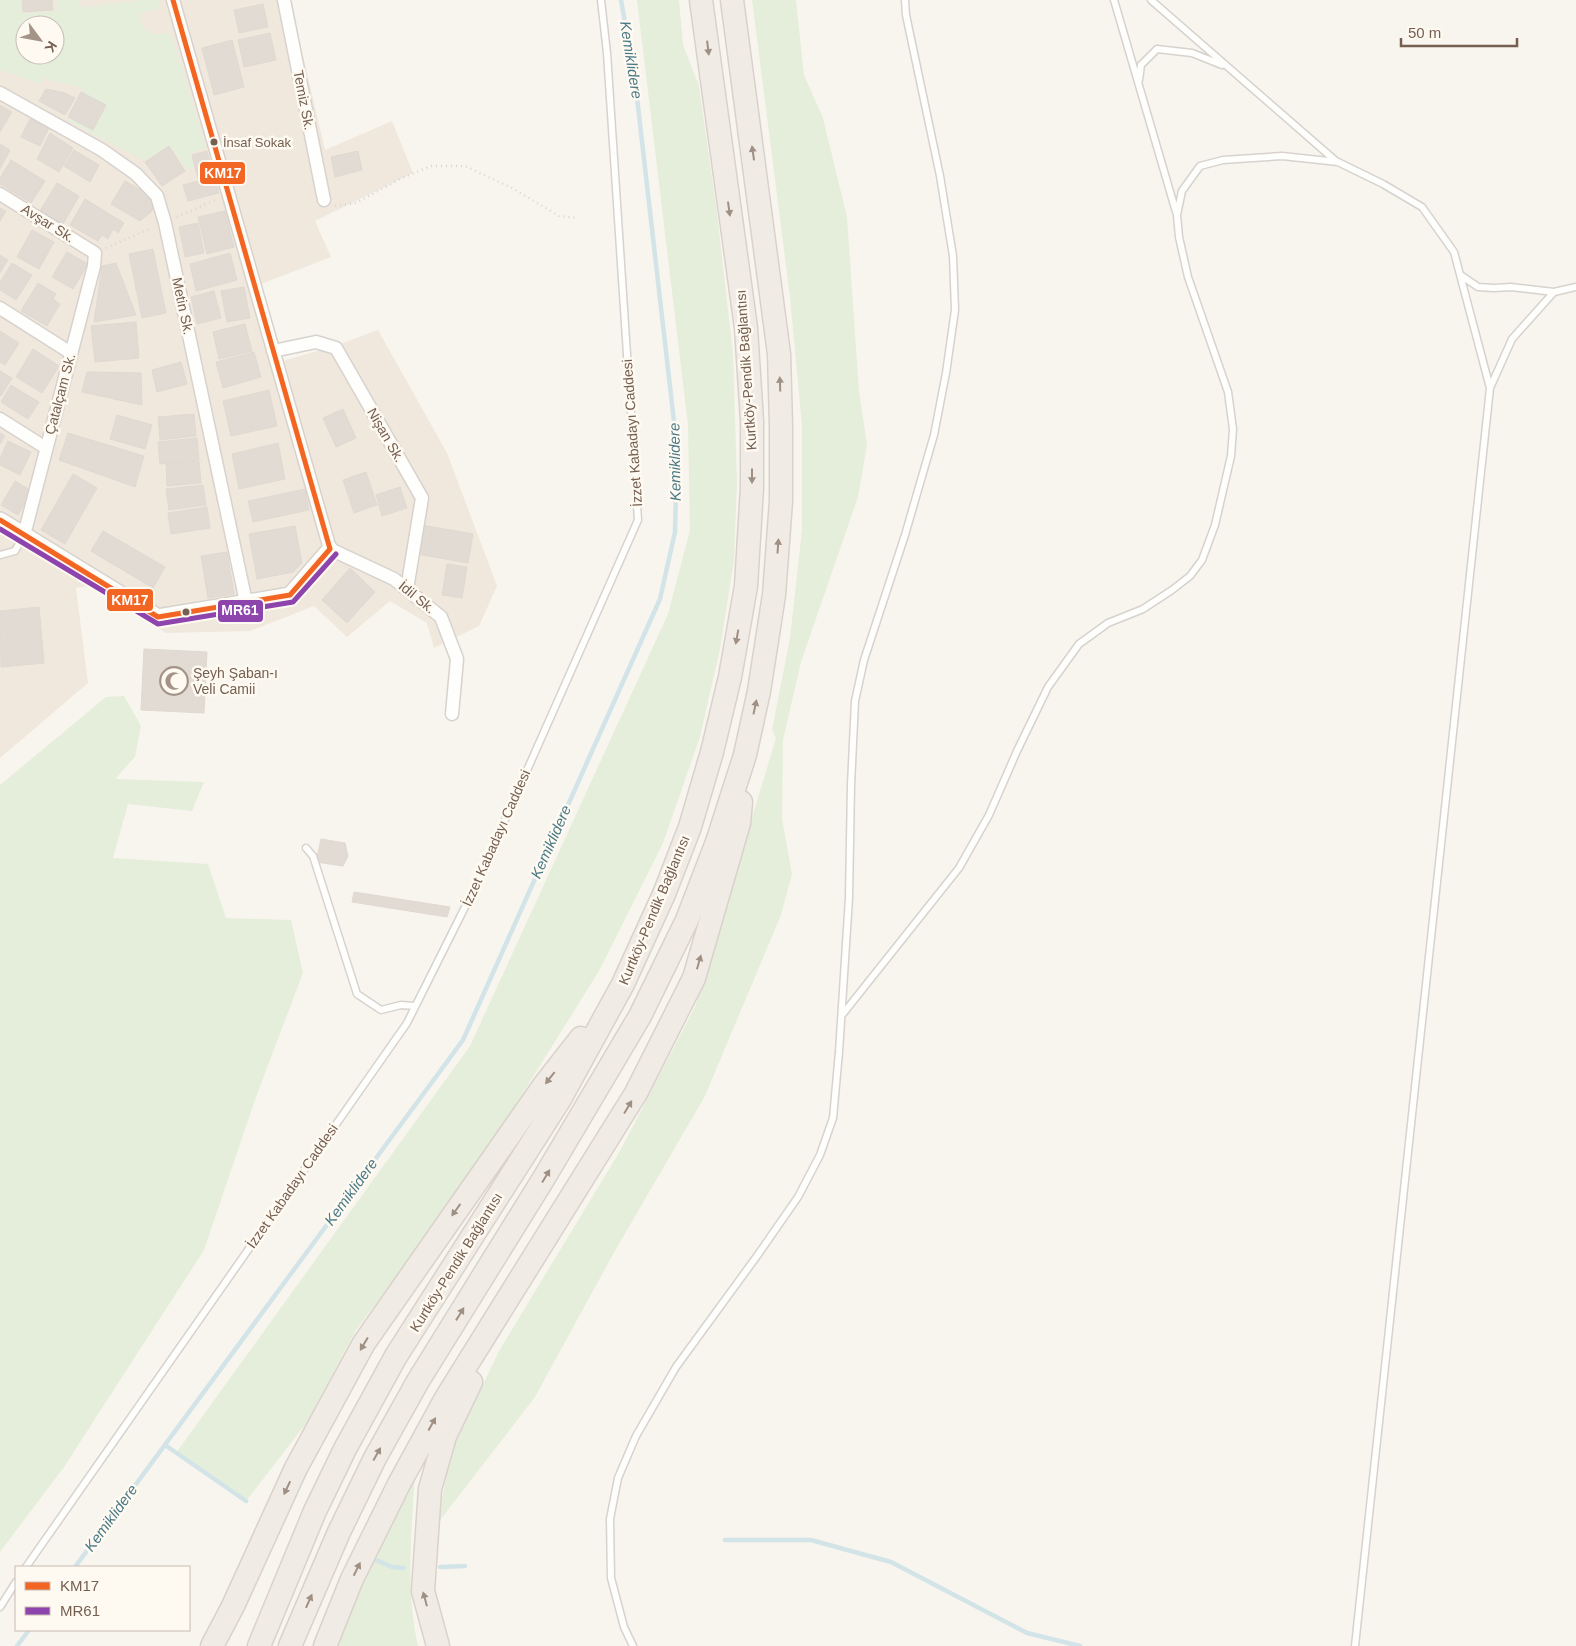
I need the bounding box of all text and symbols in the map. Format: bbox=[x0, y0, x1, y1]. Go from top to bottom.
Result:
north arrow bbox=[15, 15, 65, 65]
scale bar bbox=[1401, 15, 1517, 47]
water label: Kemiklidere bbox=[617, 20, 646, 100]
text: 50 m bbox=[1408, 24, 1441, 41]
text: K bbox=[42, 38, 60, 55]
one-way arrow bbox=[704, 41, 712, 57]
street label: Temiz Sk. bbox=[290, 69, 318, 131]
place label: İnsaf Sokak bbox=[223, 135, 291, 150]
marker: İnsaf Sokak bbox=[209, 137, 219, 147]
one-way arrow bbox=[749, 145, 757, 161]
line badge: KM17 bbox=[199, 161, 246, 185]
text: KM17 bbox=[204, 165, 242, 181]
street label: Avşar Sk. bbox=[18, 200, 78, 246]
one-way arrow bbox=[725, 202, 733, 218]
street label: Metin Sk. bbox=[169, 276, 197, 336]
street label: Kurtköy-Pendik Bağlantısı bbox=[732, 289, 760, 451]
street label: Çatalçam Sk. bbox=[41, 352, 79, 436]
street label: İzzet Kabadayı Caddesi bbox=[618, 359, 645, 507]
one-way arrow bbox=[776, 376, 784, 392]
street label: Nişan Sk. bbox=[364, 405, 408, 465]
water label: Kemiklidere bbox=[665, 423, 684, 501]
one-way arrow bbox=[748, 468, 756, 484]
one-way arrow bbox=[774, 538, 782, 554]
street label: İdil Sk. bbox=[396, 577, 439, 616]
line badge: KM17 bbox=[106, 588, 154, 612]
text: KM17 bbox=[111, 592, 149, 608]
line badge: MR61 bbox=[217, 599, 264, 623]
text: MR61 bbox=[221, 602, 259, 618]
unlabelled marker bbox=[181, 607, 191, 617]
one-way arrow bbox=[732, 629, 740, 645]
place label: Şeyh Şaban-ı Veli Camii bbox=[193, 665, 278, 697]
mosque icon: Şeyh Şaban-ı Veli Camii bbox=[159, 666, 189, 696]
one-way arrow bbox=[751, 699, 759, 714]
street label: İzzet Kabadayı Caddesi bbox=[458, 767, 533, 909]
water label: Kemiklidere bbox=[527, 803, 574, 881]
street label: Kurtköy-Pendik Bağlantısı bbox=[615, 833, 693, 987]
one-way arrow bbox=[695, 954, 703, 969]
one-way arrow bbox=[544, 1071, 555, 1084]
one-way arrow bbox=[623, 1101, 632, 1114]
street label: İzzet Kabadayı Caddesi bbox=[242, 1120, 341, 1251]
water label: Kemiklidere bbox=[321, 1155, 381, 1228]
one-way arrow bbox=[541, 1169, 550, 1182]
street label: Kurtköy-Pendik Bağlantısı bbox=[407, 1189, 505, 1335]
one-way arrow bbox=[451, 1204, 461, 1217]
one-way arrow bbox=[455, 1307, 465, 1321]
one-way arrow bbox=[359, 1338, 368, 1351]
one-way arrow bbox=[427, 1417, 436, 1431]
one-way arrow bbox=[373, 1446, 381, 1461]
one-way arrow bbox=[282, 1480, 291, 1495]
water label: Kemiklidere bbox=[81, 1481, 141, 1554]
one-way arrow bbox=[353, 1561, 361, 1576]
legend bbox=[15, 1566, 190, 1631]
text: KM17 bbox=[60, 1577, 99, 1594]
one-way arrow bbox=[421, 1591, 429, 1606]
one-way arrow bbox=[305, 1594, 313, 1608]
text: MR61 bbox=[60, 1602, 100, 1619]

